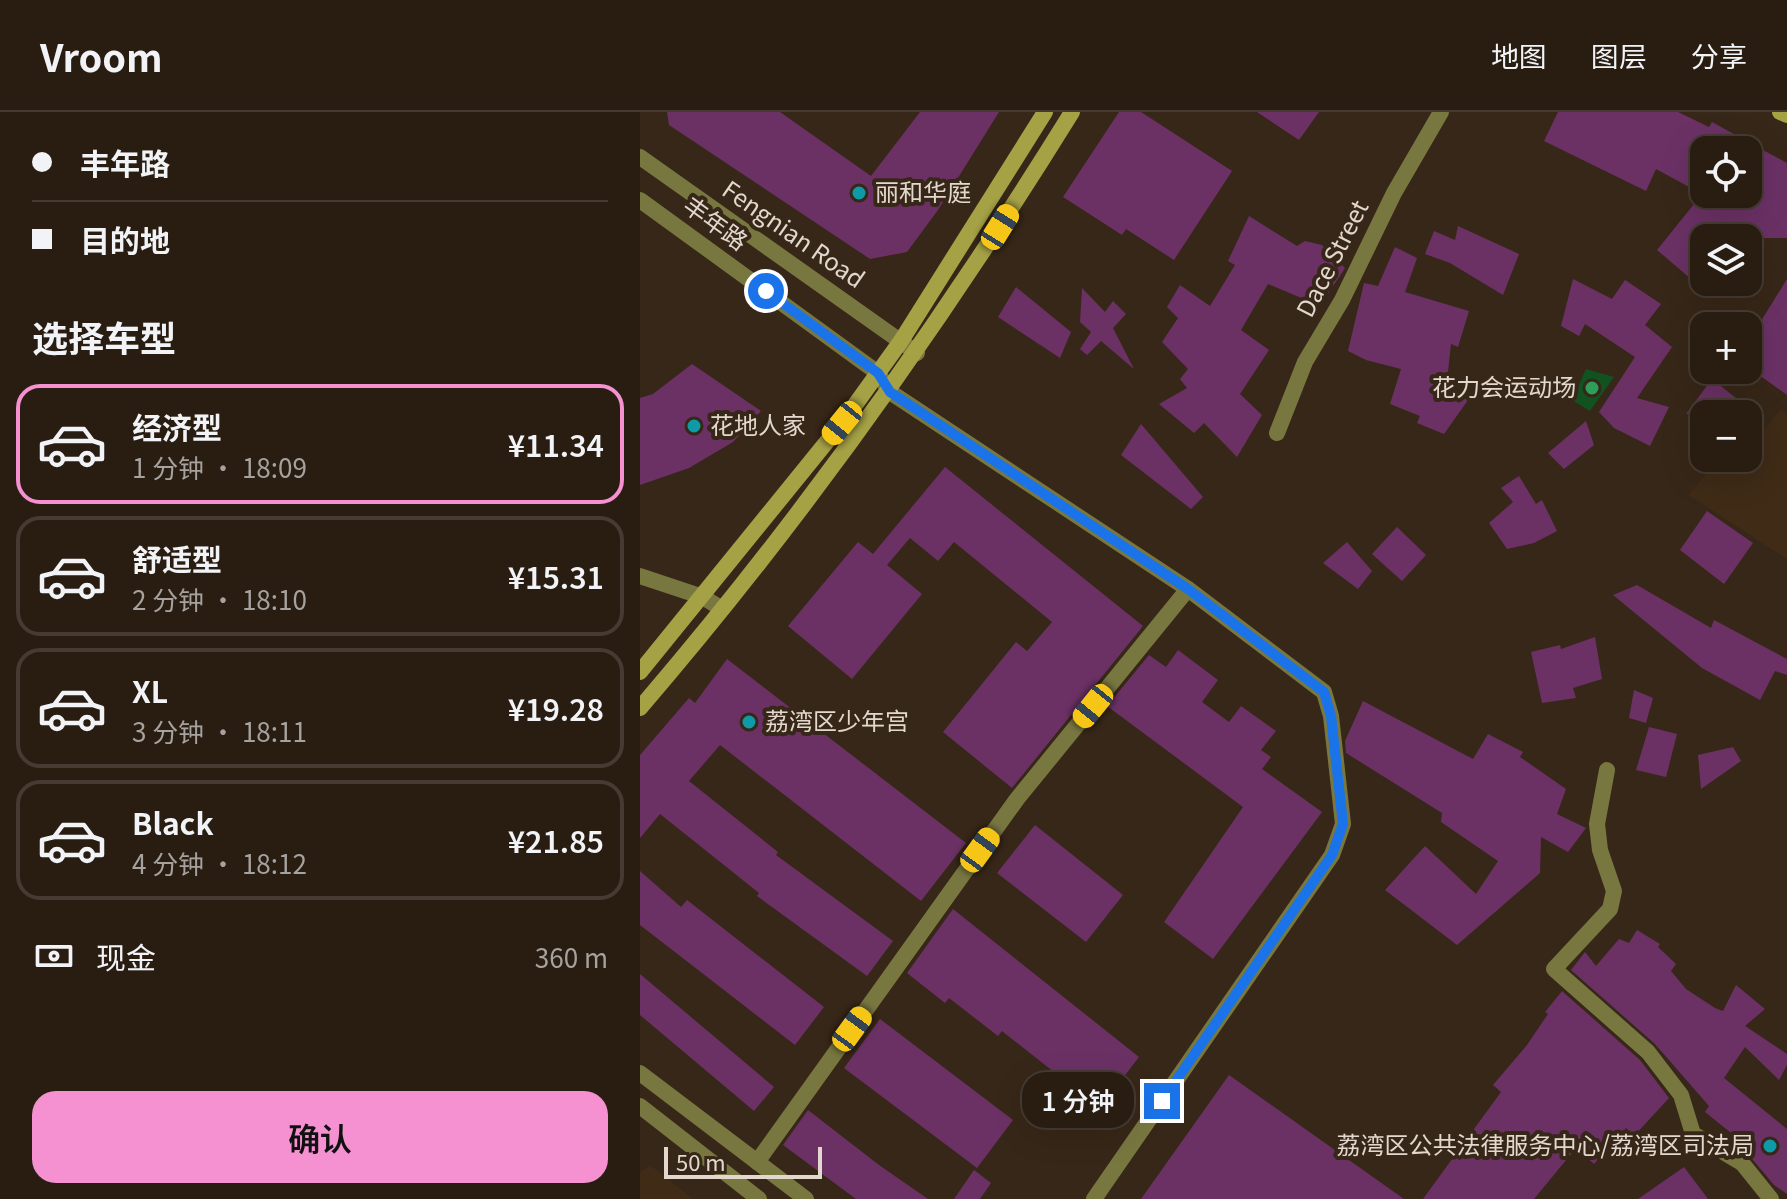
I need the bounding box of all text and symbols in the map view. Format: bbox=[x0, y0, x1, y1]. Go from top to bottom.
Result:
text: Vroom bbox=[40, 28, 163, 83]
text: 地图 bbox=[1491, 35, 1547, 75]
text: 图层 bbox=[1591, 35, 1647, 75]
text: 分享 bbox=[1691, 35, 1747, 75]
map controls bbox=[1690, 136, 1762, 472]
button: locate bbox=[1690, 136, 1762, 208]
text: 丰年路 bbox=[80, 140, 170, 184]
street label: Fengnian Road bbox=[716, 171, 873, 295]
place label: 丽和华庭 bbox=[875, 173, 971, 208]
marker: 丽和华庭 bbox=[850, 184, 868, 202]
street label: 丰年路 bbox=[677, 187, 756, 257]
street label: Dace Street bbox=[1286, 193, 1375, 322]
car bbox=[977, 200, 1023, 254]
text: 目的地 bbox=[80, 217, 170, 261]
button: layers bbox=[1690, 224, 1762, 296]
route start bbox=[748, 273, 784, 309]
text: 选择车型 bbox=[32, 310, 176, 362]
button: + bbox=[1690, 312, 1762, 384]
place label: 花力会运动场 bbox=[1432, 368, 1576, 403]
marker: 花力会运动场 bbox=[1583, 379, 1601, 397]
car bbox=[818, 397, 866, 449]
button: − bbox=[1690, 400, 1762, 472]
text: 经济型 bbox=[132, 404, 222, 448]
place label: 花地人家 bbox=[710, 406, 806, 441]
icon: car bbox=[36, 408, 108, 480]
marker: 花地人家 bbox=[685, 417, 703, 435]
text: ¥11.34 bbox=[508, 422, 604, 466]
text: 1 分钟 · 18:09 bbox=[132, 448, 307, 485]
text: 舒适型 bbox=[132, 536, 222, 580]
icon: car bbox=[36, 540, 108, 612]
text: ¥15.31 bbox=[508, 554, 604, 598]
text: 2 分钟 · 18:10 bbox=[132, 580, 307, 617]
text: XL bbox=[132, 668, 168, 712]
icon: car bbox=[36, 672, 108, 744]
car bbox=[1069, 680, 1117, 732]
text: ¥19.28 bbox=[508, 686, 604, 730]
place label: 荔湾区少年宫 bbox=[765, 702, 909, 737]
text: 3 分钟 · 18:11 bbox=[132, 712, 307, 749]
marker: 荔湾区少年宫 bbox=[740, 713, 758, 731]
text: Black bbox=[132, 800, 214, 844]
icon: car bbox=[36, 804, 108, 876]
text: ¥21.85 bbox=[508, 818, 604, 862]
car bbox=[956, 824, 1004, 876]
text: 4 分钟 · 18:12 bbox=[132, 844, 307, 881]
icon: cash bbox=[32, 934, 76, 978]
text: 现金 bbox=[96, 934, 156, 978]
text: 360 m bbox=[535, 938, 608, 975]
car bbox=[828, 1003, 876, 1055]
callout: 1 分钟 bbox=[1022, 1073, 1134, 1129]
text: 1 分钟 bbox=[1042, 1081, 1114, 1118]
route end bbox=[1144, 1083, 1180, 1119]
button: 确认 bbox=[32, 1091, 608, 1183]
place label: 荔湾区公共法律服务中心/荔湾区司法局 bbox=[1337, 1126, 1754, 1161]
marker: 荔湾区公共法律服务中心/荔湾区司法局 bbox=[1761, 1137, 1779, 1155]
scale bar bbox=[664, 1143, 822, 1179]
text: 50 m bbox=[676, 1145, 726, 1177]

